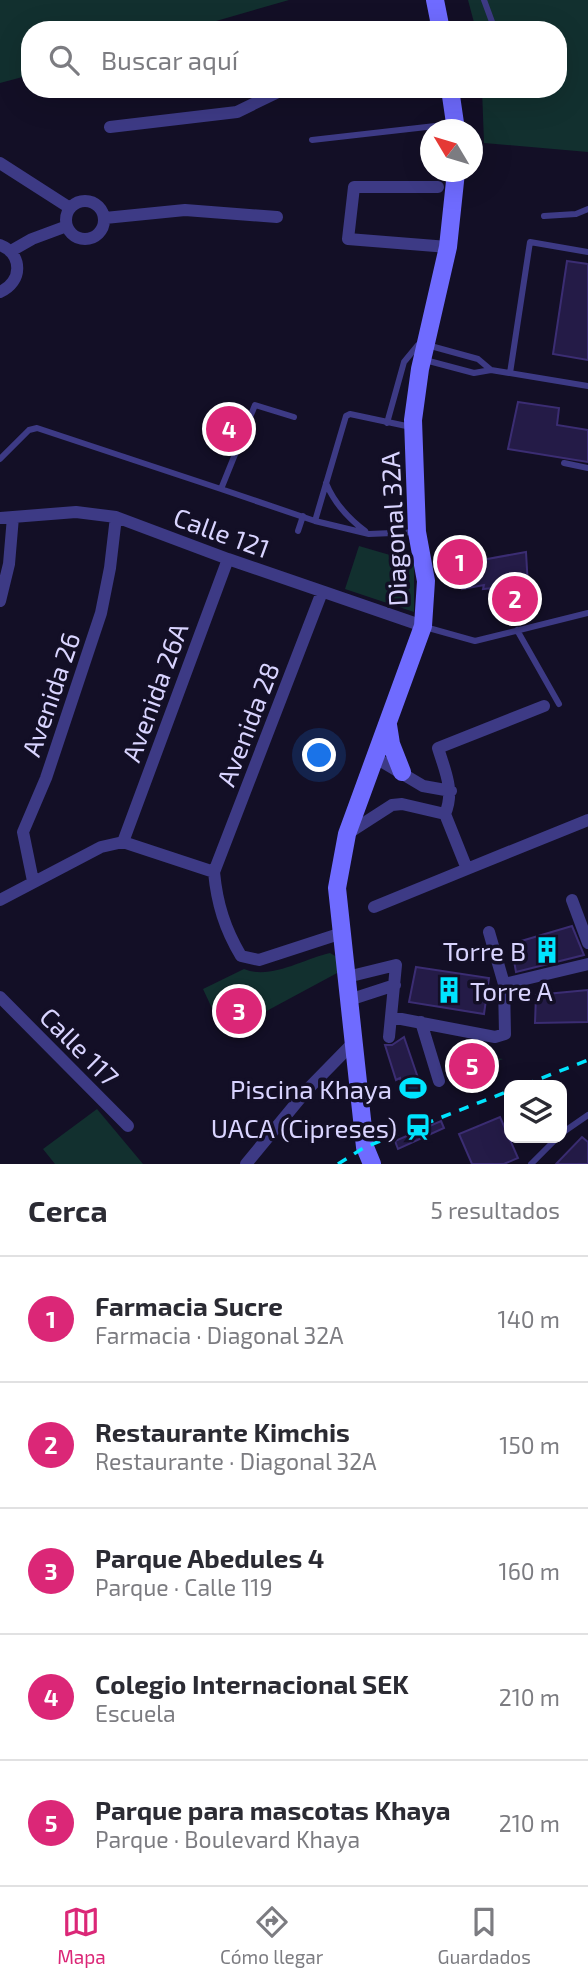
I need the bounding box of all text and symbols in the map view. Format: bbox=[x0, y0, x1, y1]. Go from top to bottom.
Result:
search box bbox=[21, 21, 567, 98]
icon: search bbox=[45, 41, 83, 79]
text: Buscar aquí bbox=[101, 44, 238, 75]
north arrow bbox=[420, 119, 483, 182]
pin: 4 bbox=[206, 403, 252, 455]
street label: Diagonal 32A bbox=[373, 451, 413, 607]
street label: Calle 121 bbox=[170, 500, 274, 564]
pin: 1 bbox=[437, 536, 483, 588]
pin: 2 bbox=[492, 573, 538, 625]
street label: Avenida 26A bbox=[115, 618, 193, 766]
street label: Avenida 26 bbox=[14, 628, 86, 760]
street label: Avenida 28 bbox=[209, 658, 285, 790]
your location bbox=[302, 738, 336, 772]
place label: Torre B bbox=[443, 935, 526, 966]
building icon: Torre B bbox=[532, 935, 562, 965]
building icon: Torre A bbox=[434, 975, 464, 1005]
place label: Torre A bbox=[470, 975, 553, 1006]
pin: 3 bbox=[216, 985, 262, 1037]
street label: Calle 117 bbox=[34, 1000, 126, 1092]
pin: 5 bbox=[449, 1040, 495, 1092]
place label: Piscina Khaya bbox=[230, 1073, 392, 1104]
sports icon: Piscina Khaya bbox=[398, 1073, 428, 1103]
map controls bbox=[504, 1080, 567, 1143]
button: layers bbox=[504, 1080, 567, 1143]
place label: UACA (Cipreses) bbox=[211, 1112, 397, 1143]
station icon: UACA (Cipreses) bbox=[403, 1112, 433, 1142]
text: Cerca bbox=[28, 1192, 108, 1228]
text: 5 resultados bbox=[430, 1196, 560, 1224]
text: Farmacia Sucre bbox=[95, 1290, 283, 1321]
text: 1 bbox=[46, 1305, 56, 1333]
text: 140 m bbox=[498, 1305, 560, 1333]
text: Farmacia · Diagonal 32A bbox=[95, 1321, 344, 1349]
text: Restaurante Kimchis bbox=[95, 1416, 350, 1447]
text: 2 bbox=[44, 1431, 58, 1459]
text: 150 m bbox=[499, 1431, 560, 1459]
text: Restaurante · Diagonal 32A bbox=[95, 1447, 376, 1475]
text: Parque Abedules 4 bbox=[95, 1542, 324, 1573]
text: 3 bbox=[44, 1557, 58, 1585]
text: 160 m bbox=[499, 1557, 560, 1585]
text: Parque · Calle 119 bbox=[95, 1573, 273, 1601]
text: Colegio Internacional SEK bbox=[95, 1668, 409, 1699]
text: 4 bbox=[44, 1683, 58, 1711]
text: 210 m bbox=[499, 1683, 560, 1711]
text: Escuela bbox=[95, 1699, 176, 1727]
text: Parque para mascotas Khaya bbox=[95, 1794, 451, 1825]
text: 5 bbox=[45, 1809, 57, 1837]
text: 210 m bbox=[499, 1809, 560, 1837]
text: Parque · Boulevard Khaya bbox=[95, 1825, 360, 1853]
tab: Mapa bbox=[57, 1903, 106, 1968]
tab: Cómo llegar bbox=[220, 1903, 323, 1968]
tab: Guardados bbox=[438, 1903, 531, 1968]

